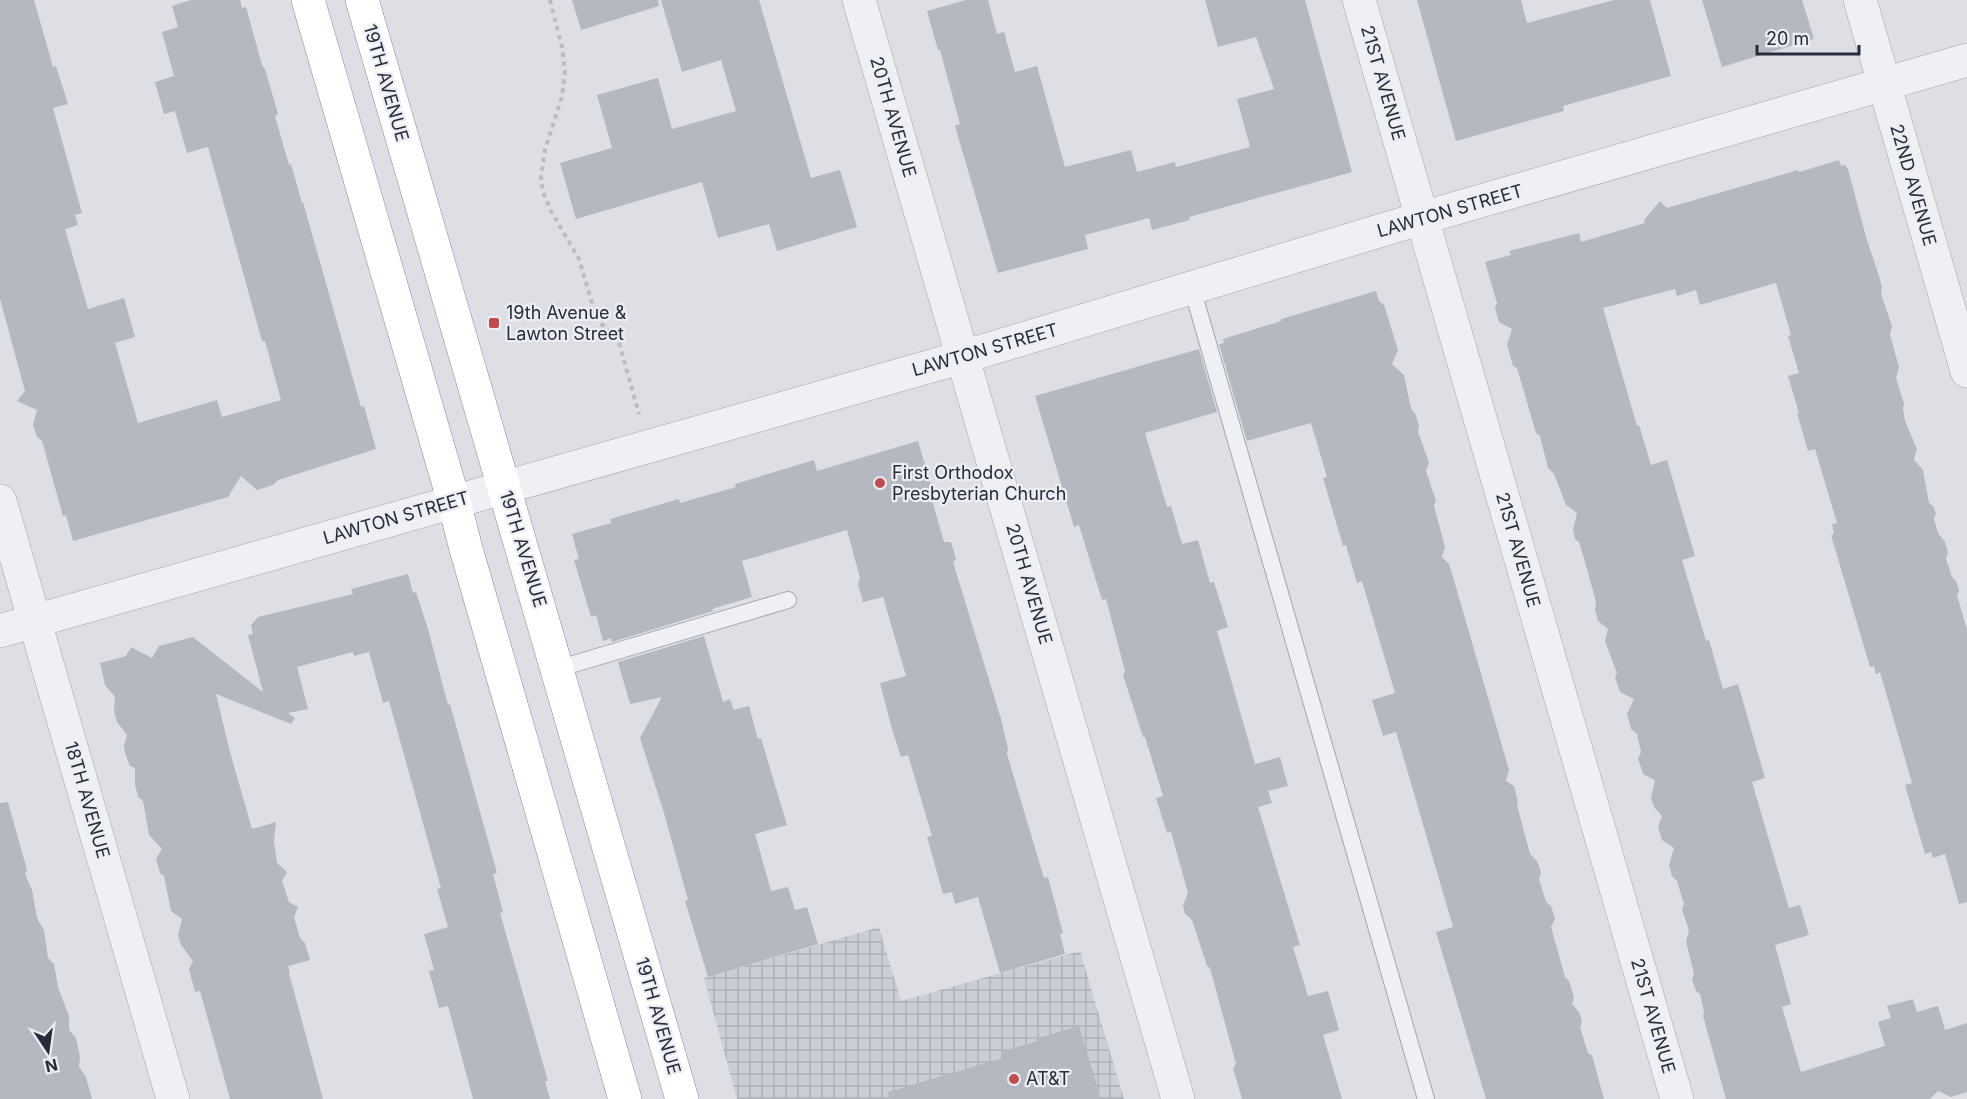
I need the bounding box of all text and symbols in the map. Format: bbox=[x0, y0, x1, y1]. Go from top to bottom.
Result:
scale bar bbox=[1757, 18, 1859, 56]
street label: 19TH AVENUE bbox=[360, 22, 413, 144]
street label: 21ST AVENUE bbox=[1357, 23, 1410, 143]
text: 20 m bbox=[1766, 28, 1809, 49]
street label: 20TH AVENUE bbox=[866, 54, 921, 180]
street label: 22ND AVENUE bbox=[1886, 122, 1941, 248]
street label: LAWTON STREET bbox=[1374, 180, 1525, 241]
place label: 19th Avenue & Lawton Street bbox=[506, 302, 627, 344]
marker: 19th Avenue & Lawton Street bbox=[487, 316, 501, 330]
street label: LAWTON STREET bbox=[909, 319, 1060, 380]
place label: First Orthodox Presbyterian Church bbox=[892, 462, 1066, 504]
marker: First Orthodox Presbyterian Church bbox=[873, 476, 887, 490]
street label: LAWTON STREET bbox=[320, 487, 471, 548]
street label: 19TH AVENUE bbox=[496, 488, 551, 610]
street label: 21ST AVENUE bbox=[1492, 490, 1545, 610]
street label: 20TH AVENUE bbox=[1002, 521, 1057, 647]
street label: 18TH AVENUE bbox=[61, 739, 114, 861]
street label: 19TH AVENUE bbox=[632, 955, 685, 1077]
street label: 21ST AVENUE bbox=[1627, 956, 1680, 1076]
north arrow bbox=[18, 1021, 78, 1081]
text: N bbox=[43, 1054, 60, 1077]
place label: AT&T bbox=[1026, 1068, 1070, 1089]
marker: AT&T bbox=[1007, 1072, 1021, 1086]

